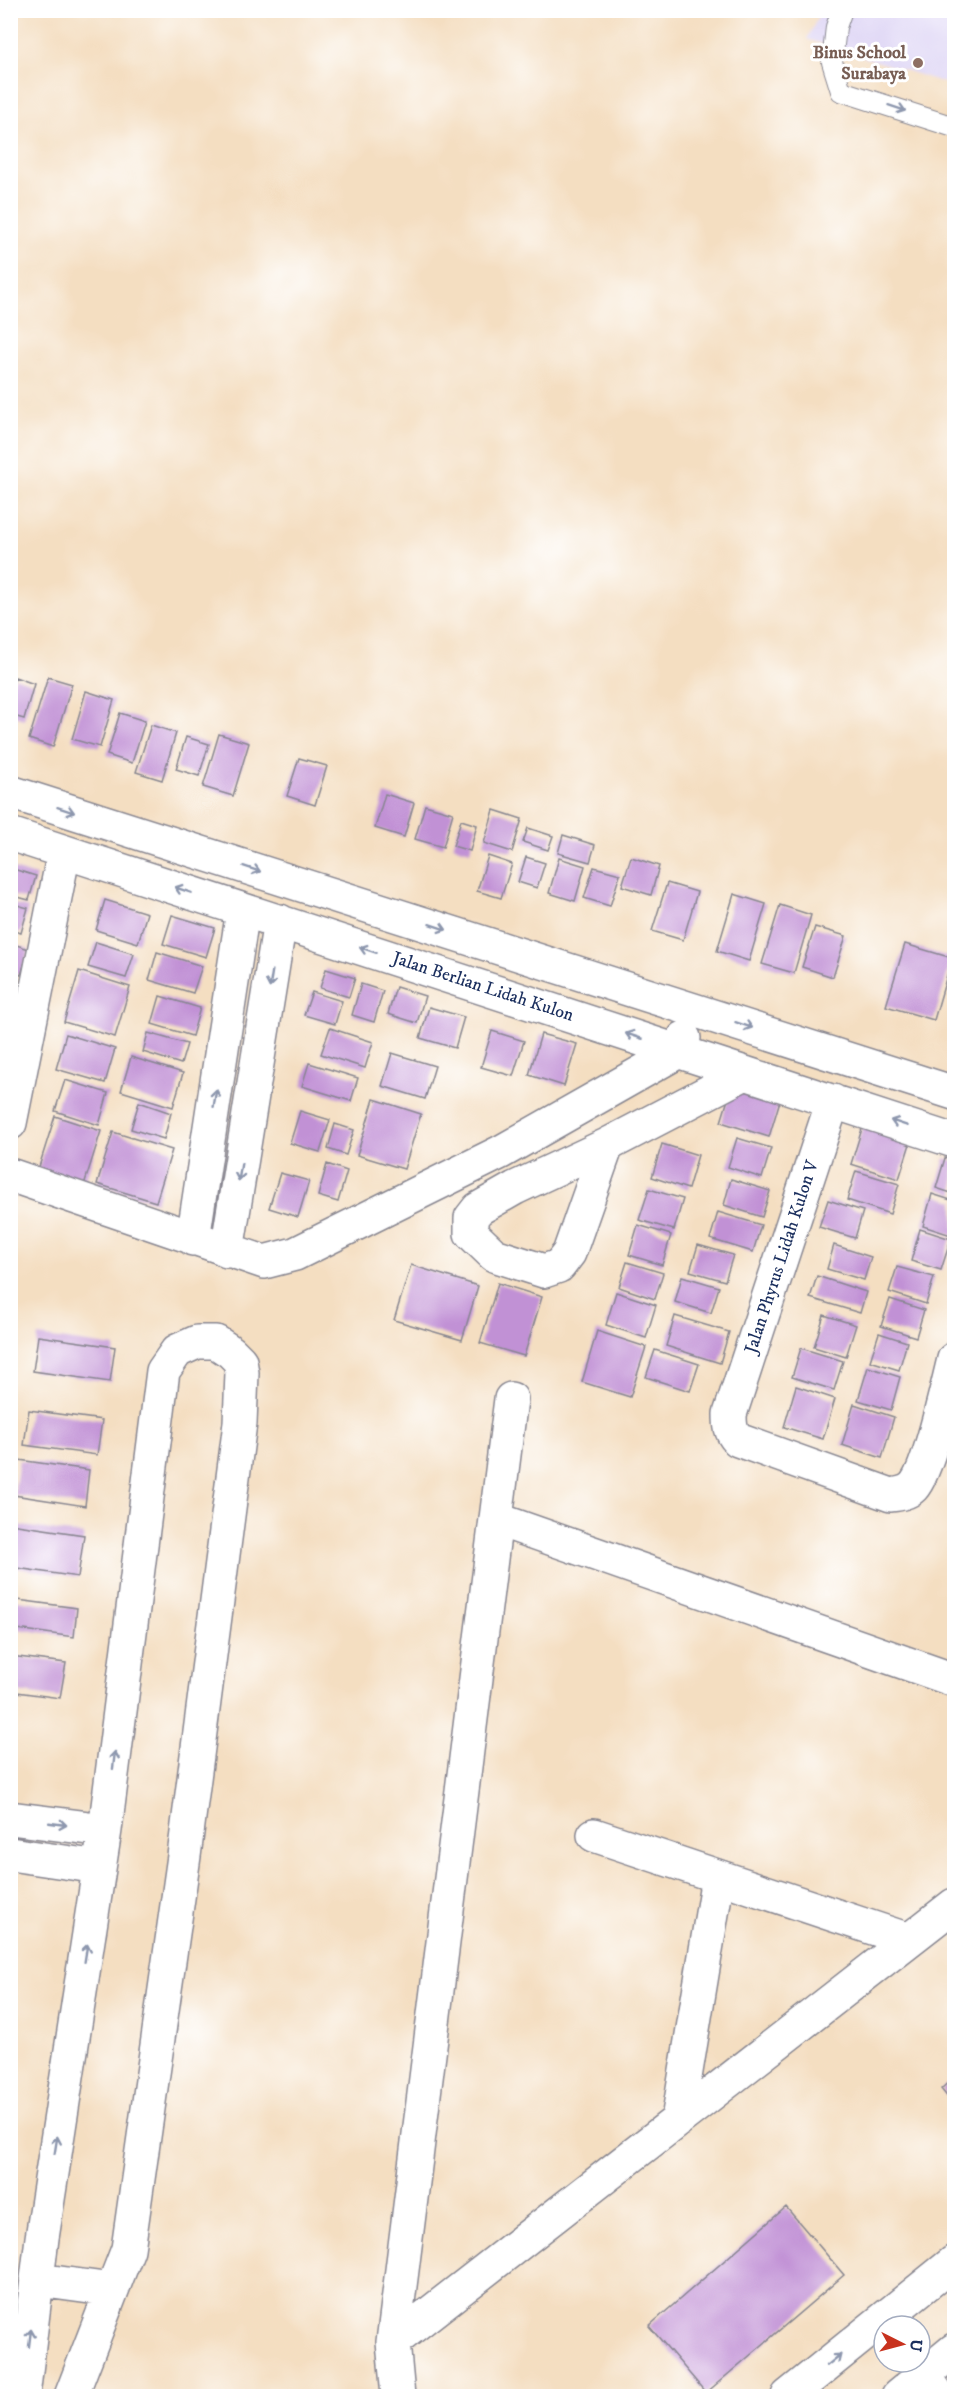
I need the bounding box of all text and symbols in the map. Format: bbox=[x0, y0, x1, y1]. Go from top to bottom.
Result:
place label: Binus School Surabaya bbox=[813, 42, 907, 85]
marker: Binus School Surabaya bbox=[911, 56, 925, 70]
one-way arrow bbox=[887, 104, 906, 115]
one-way arrow bbox=[56, 805, 75, 816]
one-way arrow bbox=[242, 864, 261, 875]
one-way arrow bbox=[174, 884, 193, 895]
one-way arrow bbox=[428, 923, 447, 934]
one-way arrow bbox=[359, 944, 378, 955]
street label: Jalan Berlian Lidah Kulon bbox=[388, 947, 577, 1027]
one-way arrow bbox=[265, 969, 276, 989]
one-way arrow bbox=[734, 1020, 753, 1031]
one-way arrow bbox=[625, 1030, 644, 1041]
one-way arrow bbox=[209, 1089, 220, 1109]
one-way arrow bbox=[890, 1116, 909, 1127]
street label: Jalan Phyrus Lidah Kulon V bbox=[740, 1157, 824, 1358]
one-way arrow bbox=[234, 1161, 245, 1181]
one-way arrow bbox=[109, 1750, 120, 1770]
one-way arrow bbox=[47, 1819, 67, 1830]
one-way arrow bbox=[81, 1943, 92, 1963]
one-way arrow bbox=[51, 2136, 62, 2156]
north arrow bbox=[872, 2314, 932, 2374]
one-way arrow bbox=[25, 2329, 36, 2349]
text: U bbox=[905, 2338, 927, 2353]
one-way arrow bbox=[825, 2353, 841, 2366]

